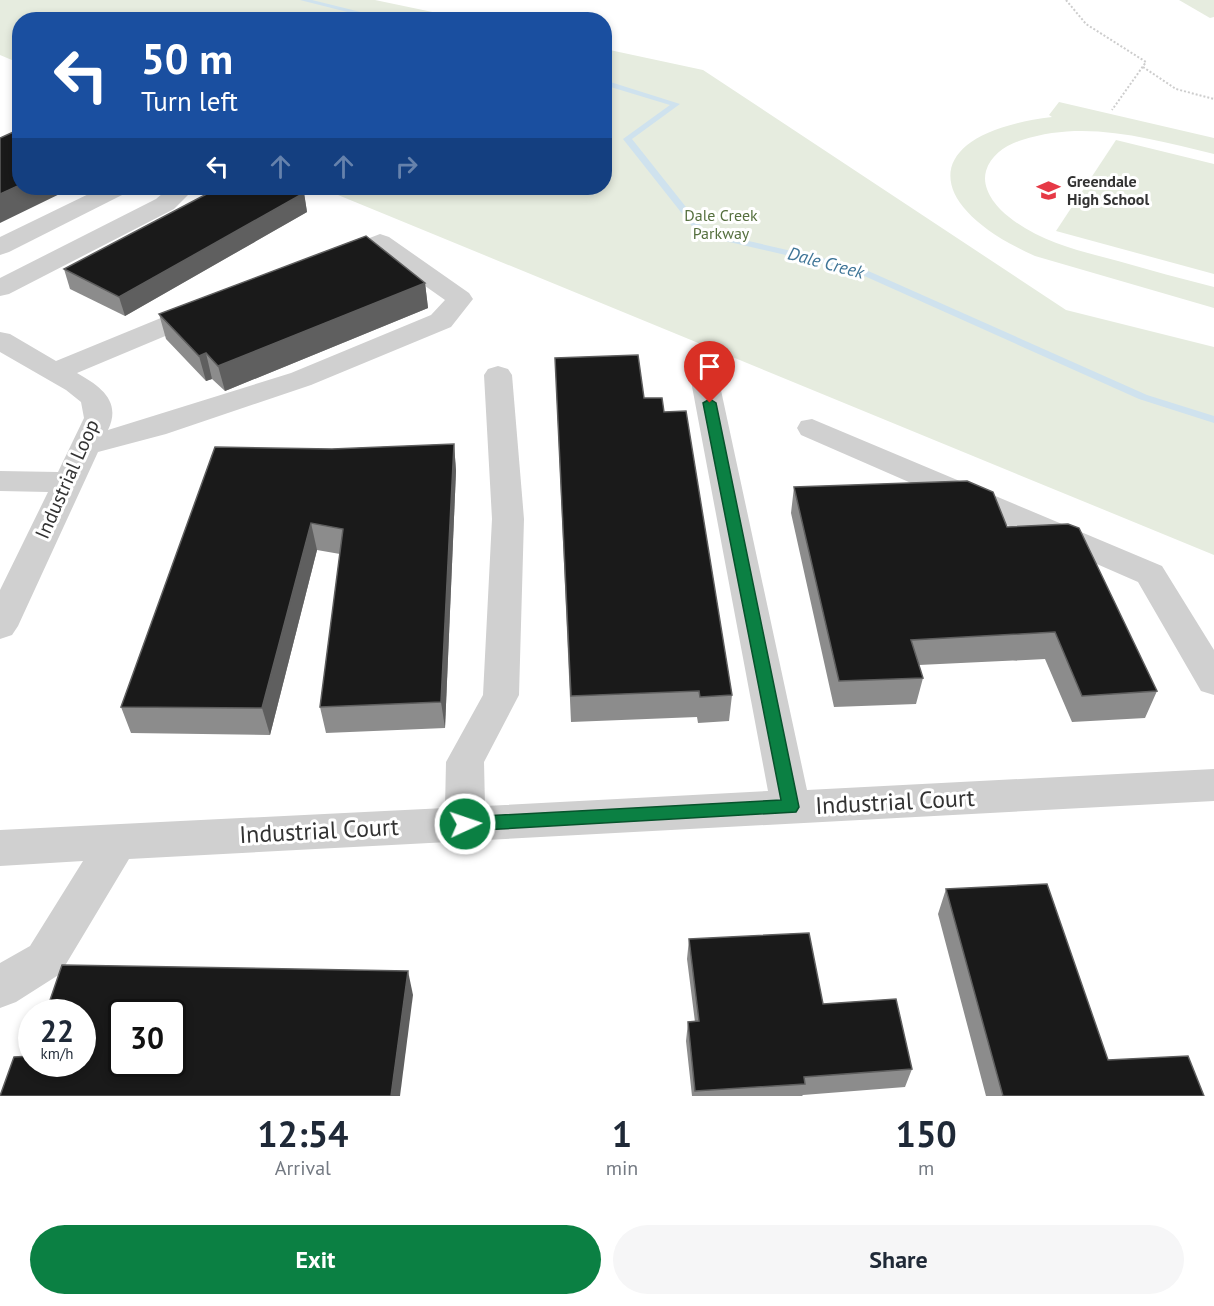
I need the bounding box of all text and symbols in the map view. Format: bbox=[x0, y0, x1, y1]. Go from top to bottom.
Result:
text: 50 m bbox=[141, 31, 233, 86]
icon: left bbox=[42, 36, 120, 114]
text: Turn left bbox=[141, 84, 238, 118]
icon: left bbox=[201, 150, 234, 183]
icon: ahead bbox=[264, 150, 297, 183]
icon: ahead bbox=[327, 150, 360, 183]
icon: right bbox=[390, 150, 423, 183]
place label: Greendale High School bbox=[1067, 171, 1149, 209]
school or university icon: Greendale High School bbox=[1036, 177, 1062, 203]
park label: Dale Creek Parkway bbox=[684, 205, 758, 243]
water label: Dale Creek bbox=[786, 241, 868, 284]
pin bbox=[684, 341, 735, 403]
icon: arrive bbox=[693, 350, 726, 383]
street label: Industrial Loop bbox=[29, 415, 105, 543]
street label: Industrial Court bbox=[814, 782, 976, 821]
position arrow bbox=[433, 792, 497, 856]
street label: Industrial Court bbox=[238, 811, 400, 850]
speed limit sign: 30 bbox=[108, 999, 186, 1077]
text: 22 bbox=[40, 1011, 74, 1050]
text: km/h bbox=[41, 1044, 73, 1063]
text: 12:54 bbox=[257, 1110, 349, 1157]
text: 1 bbox=[612, 1110, 632, 1157]
text: 150 bbox=[896, 1110, 957, 1157]
text: Arrival bbox=[275, 1155, 331, 1181]
text: min bbox=[606, 1155, 638, 1181]
text: m bbox=[918, 1155, 934, 1181]
button: Exit bbox=[30, 1225, 601, 1294]
button: Share bbox=[613, 1225, 1184, 1294]

